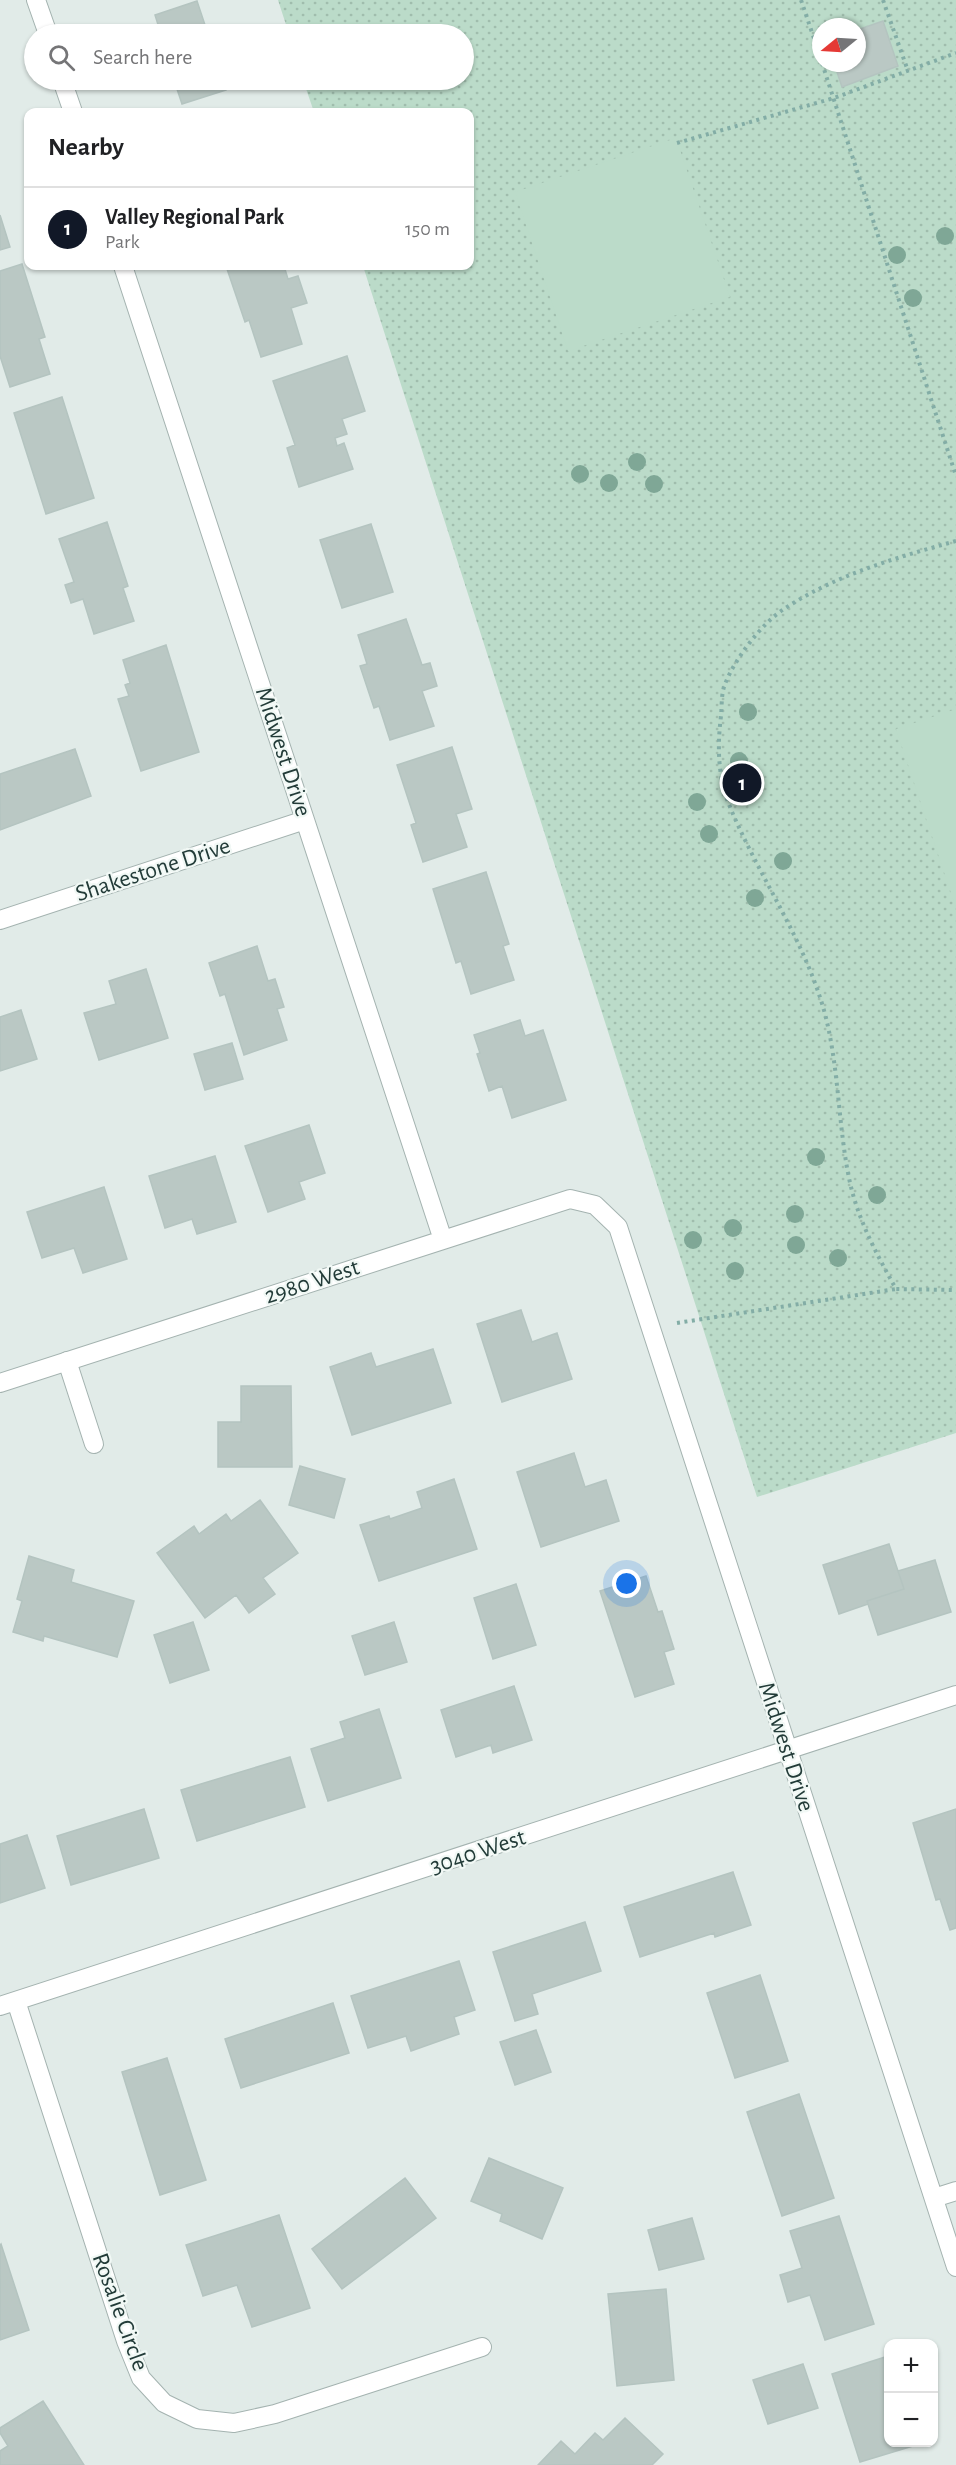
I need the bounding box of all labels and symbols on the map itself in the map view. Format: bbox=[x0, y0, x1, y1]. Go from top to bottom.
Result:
north arrow bbox=[812, 18, 866, 72]
street label: Midwest Drive bbox=[251, 684, 315, 820]
pin: 1 bbox=[722, 760, 762, 806]
street label: Shakestone Drive bbox=[73, 834, 233, 906]
street label: 2980 West bbox=[262, 1255, 363, 1309]
your location bbox=[612, 1569, 641, 1598]
street label: Midwest Drive bbox=[754, 1679, 818, 1815]
street label: 3040 West bbox=[427, 1825, 529, 1879]
street label: Rosalie Circle bbox=[88, 2250, 152, 2374]

